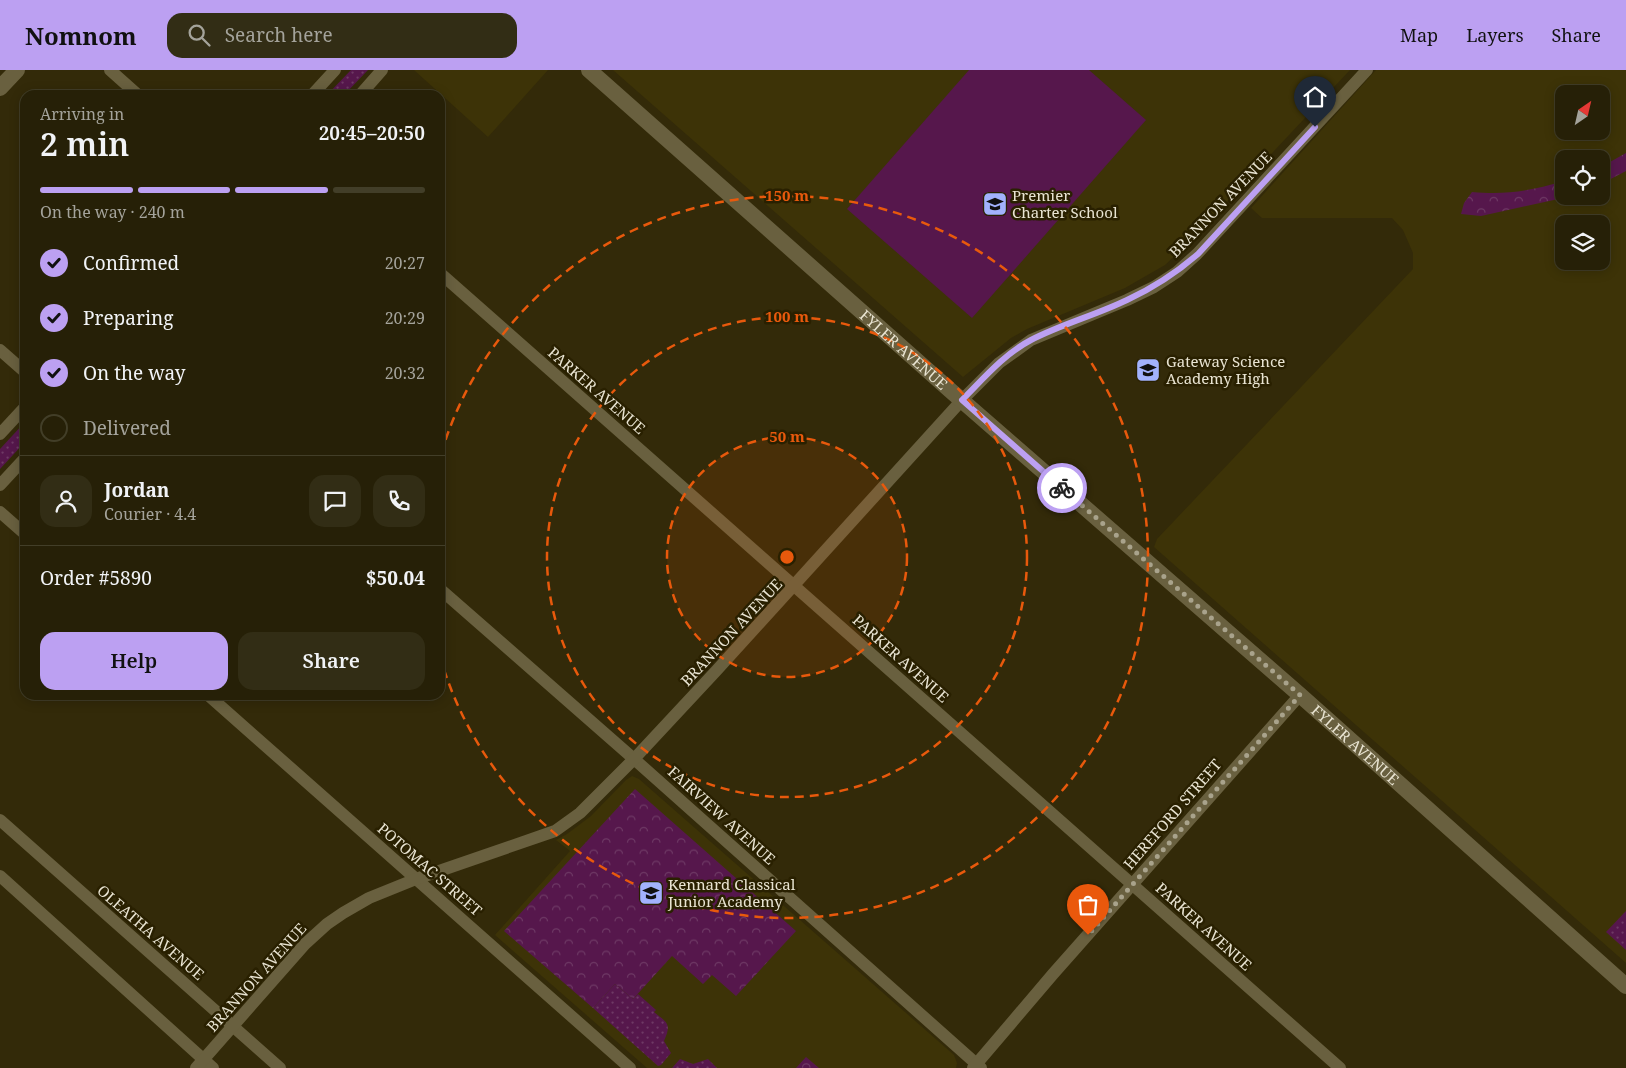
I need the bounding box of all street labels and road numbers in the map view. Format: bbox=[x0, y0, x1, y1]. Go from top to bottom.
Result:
street label: BRANNON AVENUE bbox=[1164, 147, 1276, 261]
street label: FYLER AVENUE bbox=[856, 305, 952, 394]
street label: PARKER AVENUE bbox=[544, 342, 650, 438]
street label: BRANNON AVENUE bbox=[676, 574, 786, 690]
street label: PARKER AVENUE bbox=[849, 610, 953, 706]
street label: FYLER AVENUE bbox=[1307, 700, 1404, 789]
street label: HEREFORD STREET bbox=[1119, 755, 1225, 873]
street label: FAIRVIEW AVENUE bbox=[664, 761, 780, 869]
street label: POTOMAC STREET bbox=[374, 818, 486, 920]
street label: PARKER AVENUE bbox=[1152, 878, 1256, 974]
street label: OLEATHA AVENUE bbox=[93, 880, 209, 984]
street label: BRANNON AVENUE bbox=[202, 918, 310, 1036]

